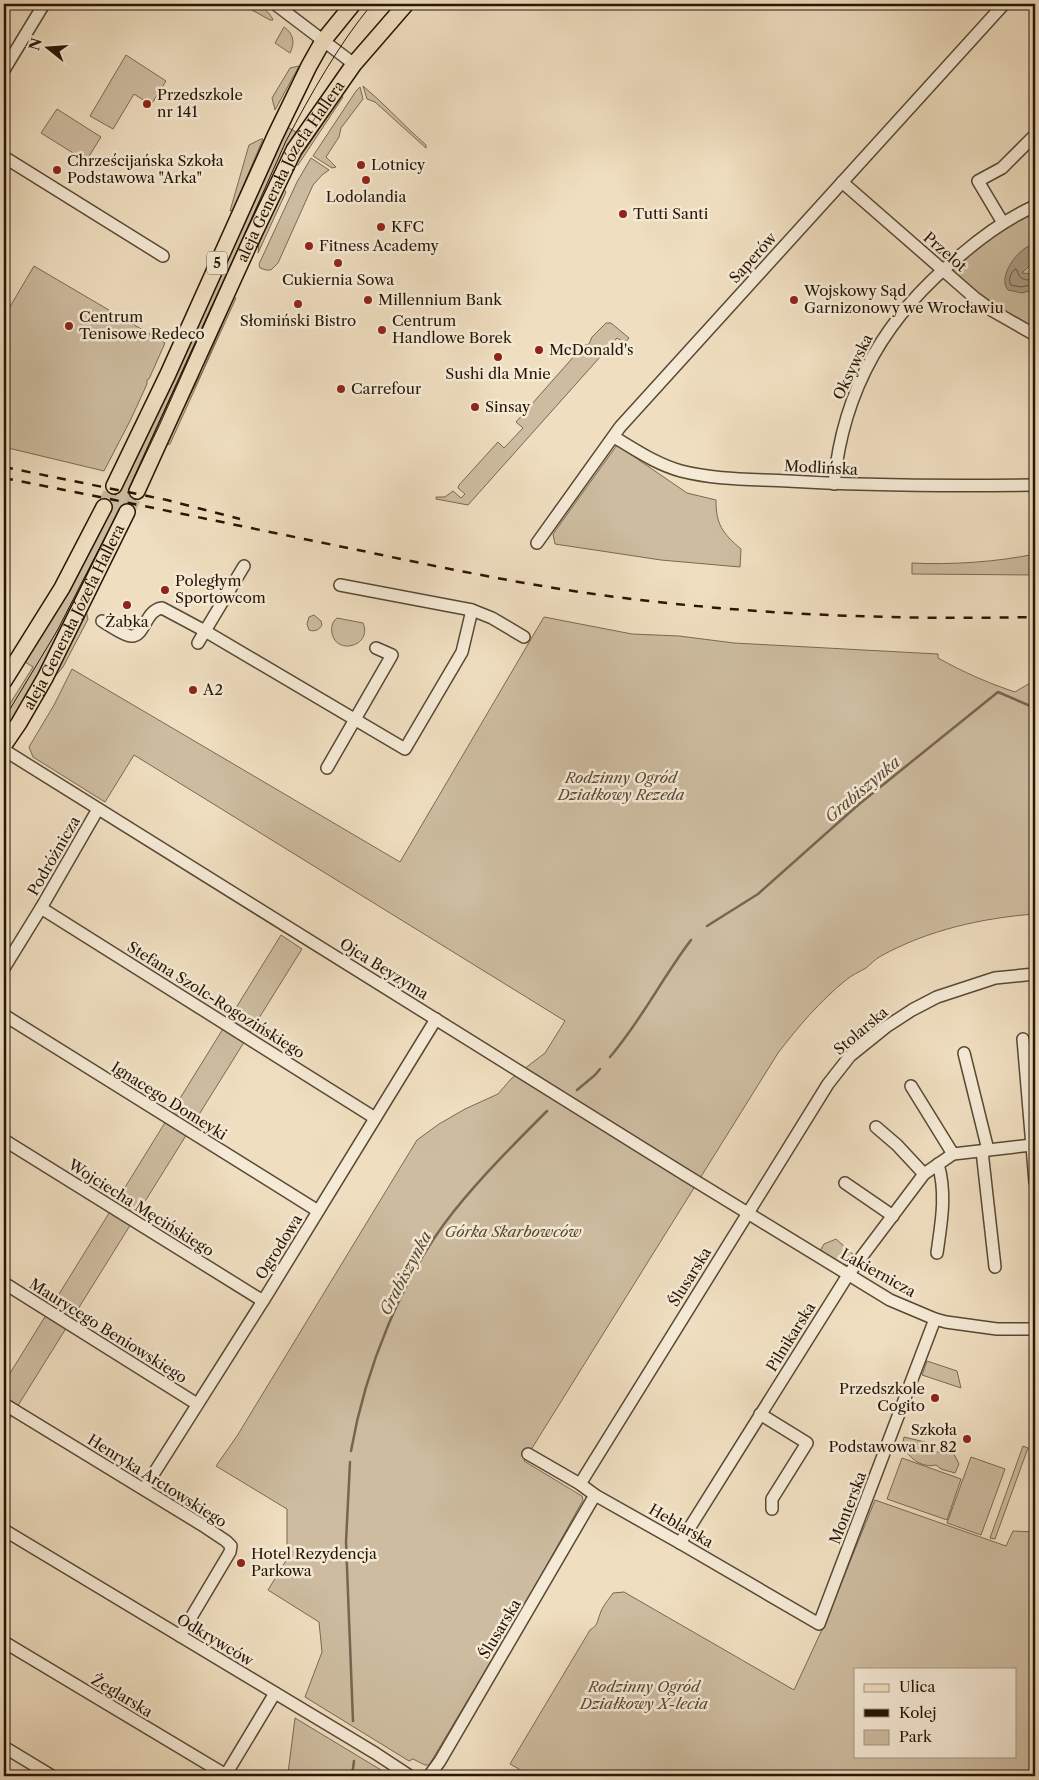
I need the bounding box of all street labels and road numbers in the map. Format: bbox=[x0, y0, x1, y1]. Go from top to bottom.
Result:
street label: aleja Generała Józefa Hallera bbox=[232, 77, 348, 265]
street label: Saperów bbox=[725, 228, 781, 287]
street label: Przelot bbox=[920, 228, 971, 276]
road number: 5 bbox=[207, 252, 227, 274]
street label: Oksywska bbox=[829, 331, 877, 403]
street label: Modlińska bbox=[783, 456, 859, 479]
street label: aleja Generała Józefa Hallera bbox=[19, 521, 128, 713]
street label: Podróżnicza bbox=[23, 813, 84, 899]
street label: Ojca Beyzyma bbox=[336, 934, 432, 1003]
street label: Stefana Szolc-Rogozińskiego bbox=[124, 937, 309, 1062]
street label: Stolarska bbox=[830, 1002, 892, 1059]
street label: Ignacego Domeyki bbox=[108, 1057, 231, 1144]
street label: Wojciecha Męcińskiego bbox=[64, 1154, 218, 1260]
street label: Ogrodowa bbox=[251, 1210, 306, 1283]
street label: Ślusarska bbox=[664, 1244, 715, 1310]
street label: Lakiernicza bbox=[837, 1244, 919, 1301]
street label: Maurycego Beniowskiego bbox=[26, 1274, 191, 1387]
street label: Pilnikarska bbox=[762, 1298, 819, 1375]
street label: Henryka Arctowskiego bbox=[84, 1430, 231, 1531]
street label: Monterska bbox=[825, 1469, 870, 1547]
street label: Heblarska bbox=[646, 1499, 717, 1552]
street label: Ślusarska bbox=[474, 1595, 525, 1662]
street label: Odkrywców bbox=[173, 1609, 258, 1670]
street label: Żeglarska bbox=[88, 1670, 156, 1721]

